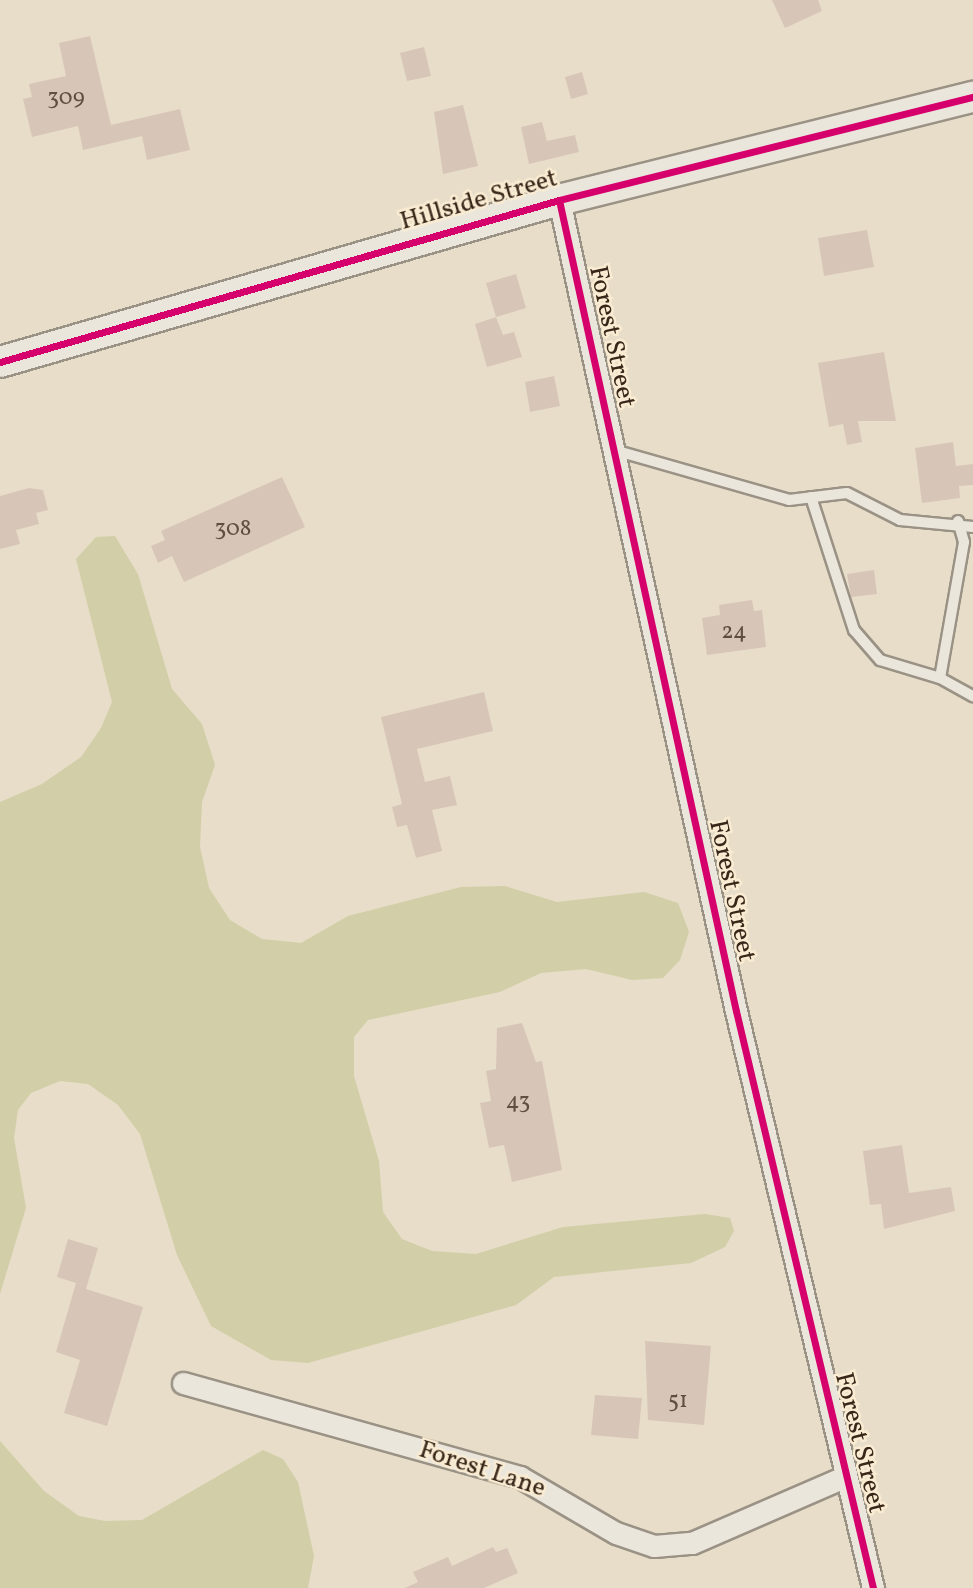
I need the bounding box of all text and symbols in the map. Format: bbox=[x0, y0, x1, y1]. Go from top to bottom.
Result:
house number: 309 bbox=[47, 84, 85, 112]
street label: Hillside Street bbox=[397, 164, 561, 238]
street label: Forest Street bbox=[581, 263, 641, 411]
house number: 308 bbox=[215, 515, 251, 543]
house number: 24 bbox=[721, 618, 747, 646]
street label: Forest Street bbox=[701, 817, 761, 965]
house number: 43 bbox=[506, 1088, 530, 1116]
street label: Forest Street bbox=[826, 1369, 892, 1517]
house number: 51 bbox=[668, 1387, 688, 1415]
street label: Forest Lane bbox=[415, 1435, 549, 1505]

